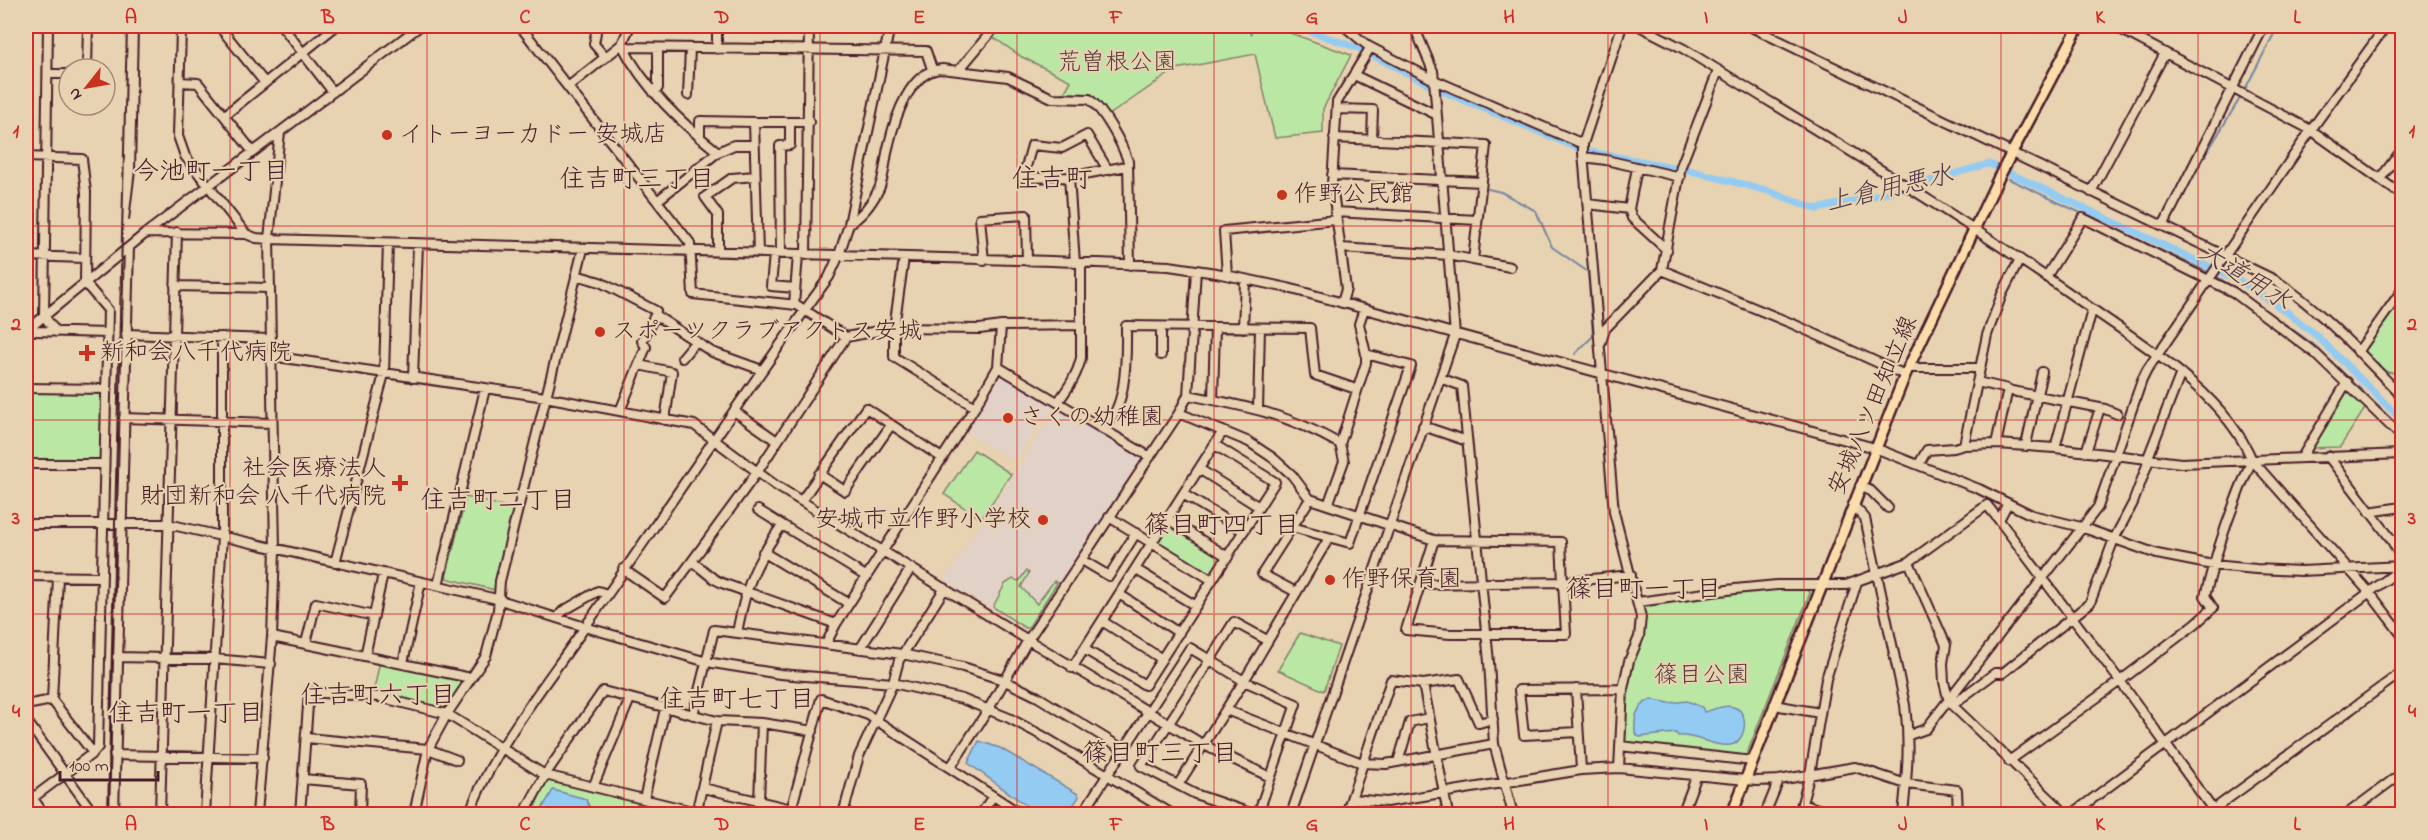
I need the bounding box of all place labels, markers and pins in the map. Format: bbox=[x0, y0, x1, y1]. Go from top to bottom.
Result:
place label: イトーヨーカドー 安城店 bbox=[399, 118, 668, 153]
marker: イトーヨーカドー 安城店 bbox=[380, 128, 394, 142]
place label: 作野公民館 bbox=[1294, 178, 1414, 213]
marker: 作野公民館 bbox=[1275, 188, 1289, 202]
place label: スポーツクラブアクトス安城 bbox=[612, 315, 922, 350]
marker: スポーツクラブアクトス安城 bbox=[593, 325, 607, 339]
place label: 新和会八千代病院 bbox=[100, 336, 292, 371]
marker: 新和会八千代病院 bbox=[78, 344, 96, 362]
place label: さくの幼稚園 bbox=[1020, 401, 1164, 436]
marker: さくの幼稚園 bbox=[1001, 411, 1015, 425]
place label: 社会医療法人 財団新和会 八千代病院 bbox=[140, 452, 386, 515]
marker: 社会医療法人 財団新和会 八千代病院 bbox=[391, 474, 409, 492]
place label: 安城市立作野小学校 bbox=[815, 503, 1031, 538]
marker: 安城市立作野小学校 bbox=[1036, 513, 1050, 527]
place label: 作野保育園 bbox=[1342, 563, 1462, 598]
marker: 作野保育園 bbox=[1323, 573, 1337, 587]

